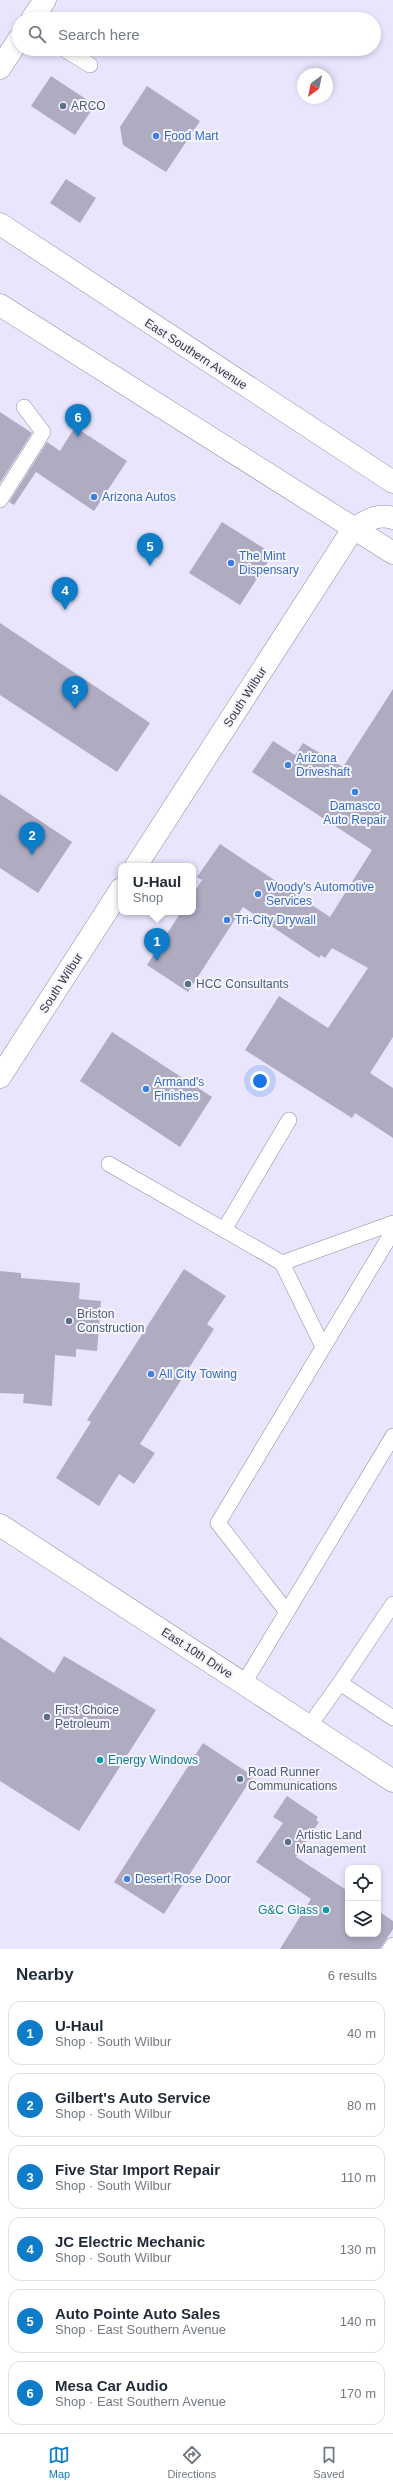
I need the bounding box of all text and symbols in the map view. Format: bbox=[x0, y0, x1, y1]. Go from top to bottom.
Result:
search box bbox=[12, 12, 381, 56]
icon: search bbox=[26, 23, 48, 45]
text: Search here bbox=[58, 26, 140, 43]
north arrow bbox=[297, 68, 333, 104]
place label: ARCO bbox=[71, 99, 106, 113]
marker: ARCO bbox=[58, 101, 68, 111]
place label: Food Mart bbox=[164, 129, 219, 143]
marker: Food Mart bbox=[151, 131, 161, 141]
street label: East Southern Avenue bbox=[142, 316, 250, 393]
pin: 6 bbox=[65, 404, 91, 437]
place label: Arizona Autos bbox=[102, 490, 176, 504]
marker: Arizona Autos bbox=[89, 492, 99, 502]
pin: 5 bbox=[137, 533, 163, 566]
place label: The Mint Dispensary bbox=[239, 549, 299, 577]
marker: The Mint Dispensary bbox=[226, 558, 236, 568]
pin: 4 bbox=[52, 577, 78, 610]
street label: South Wilbur bbox=[220, 664, 270, 730]
pin: 3 bbox=[62, 676, 88, 709]
place label: Arizona Driveshaft bbox=[296, 751, 351, 779]
marker: Arizona Driveshaft bbox=[283, 760, 293, 770]
marker: Damasco Auto Repair bbox=[350, 787, 360, 797]
place label: Damasco Auto Repair bbox=[323, 799, 387, 827]
pin: 2 bbox=[19, 822, 45, 855]
popup bbox=[118, 863, 196, 915]
text: U-Haul bbox=[133, 873, 181, 890]
place label: Woody's Automotive Services bbox=[266, 880, 374, 908]
marker: Woody's Automotive Services bbox=[253, 889, 263, 899]
text: Shop bbox=[133, 890, 163, 905]
place label: Tri-City Drywall bbox=[235, 913, 316, 927]
marker: Tri-City Drywall bbox=[222, 915, 232, 925]
pin: 1 bbox=[144, 928, 170, 961]
street label: South Wilbur bbox=[36, 950, 86, 1016]
place label: HCC Consultants bbox=[196, 977, 289, 991]
marker: HCC Consultants bbox=[183, 979, 193, 989]
your location bbox=[250, 1071, 270, 1091]
place label: Armand's Finishes bbox=[154, 1075, 204, 1103]
marker: Armand's Finishes bbox=[141, 1084, 151, 1094]
place label: Briston Construction bbox=[77, 1307, 144, 1335]
marker: Briston Construction bbox=[64, 1316, 74, 1326]
place label: All City Towing bbox=[159, 1367, 237, 1381]
marker: All City Towing bbox=[146, 1369, 156, 1379]
street label: East 10th Drive bbox=[159, 1625, 235, 1681]
place label: First Choice Petroleum bbox=[55, 1703, 119, 1731]
marker: First Choice Petroleum bbox=[42, 1712, 52, 1722]
place label: Energy Windows bbox=[108, 1753, 198, 1767]
marker: Energy Windows bbox=[95, 1755, 105, 1765]
place label: Road Runner Communications bbox=[248, 1765, 337, 1793]
marker: Road Runner Communications bbox=[235, 1774, 245, 1784]
place label: Artistic Land Management bbox=[296, 1828, 367, 1856]
marker: Artistic Land Management bbox=[283, 1837, 293, 1847]
map controls bbox=[345, 1865, 381, 1937]
button: locate bbox=[345, 1865, 381, 1901]
place label: Desert Rose Door bbox=[135, 1872, 231, 1886]
marker: Desert Rose Door bbox=[122, 1874, 132, 1884]
button: layers bbox=[345, 1901, 381, 1937]
place label: G&C Glass bbox=[258, 1903, 318, 1917]
marker: G&C Glass bbox=[321, 1905, 331, 1915]
text: Nearby bbox=[16, 1965, 74, 1984]
text: 6 results bbox=[328, 1968, 377, 1983]
text: U-Haul bbox=[55, 2017, 103, 2034]
text: 1 bbox=[26, 2026, 34, 2041]
text: 40 m bbox=[347, 2026, 376, 2041]
text: Shop · South Wilbur bbox=[55, 2034, 171, 2049]
text: Gilbert's Auto Service bbox=[55, 2089, 211, 2106]
text: 2 bbox=[26, 2098, 34, 2113]
text: 80 m bbox=[347, 2098, 376, 2113]
text: Shop · South Wilbur bbox=[55, 2106, 171, 2121]
text: Five Star Import Repair bbox=[55, 2161, 220, 2178]
text: 3 bbox=[26, 2170, 34, 2185]
text: 110 m bbox=[341, 2170, 376, 2185]
text: Shop · South Wilbur bbox=[55, 2178, 171, 2193]
text: JC Electric Mechanic bbox=[55, 2233, 205, 2250]
text: 4 bbox=[26, 2242, 34, 2257]
text: 130 m bbox=[340, 2242, 376, 2257]
text: Shop · South Wilbur bbox=[55, 2250, 171, 2265]
text: Auto Pointe Auto Sales bbox=[55, 2305, 220, 2322]
text: 5 bbox=[26, 2314, 34, 2329]
text: 140 m bbox=[340, 2314, 376, 2329]
text: Shop · East Southern Avenue bbox=[55, 2322, 226, 2337]
text: Mesa Car Audio bbox=[55, 2377, 168, 2394]
text: 6 bbox=[26, 2386, 34, 2401]
text: 170 m bbox=[340, 2386, 376, 2401]
text: Shop · East Southern Avenue bbox=[55, 2394, 226, 2409]
tab: Map bbox=[48, 2444, 70, 2480]
tab: Directions bbox=[167, 2444, 216, 2480]
tab: Saved bbox=[313, 2444, 344, 2480]

